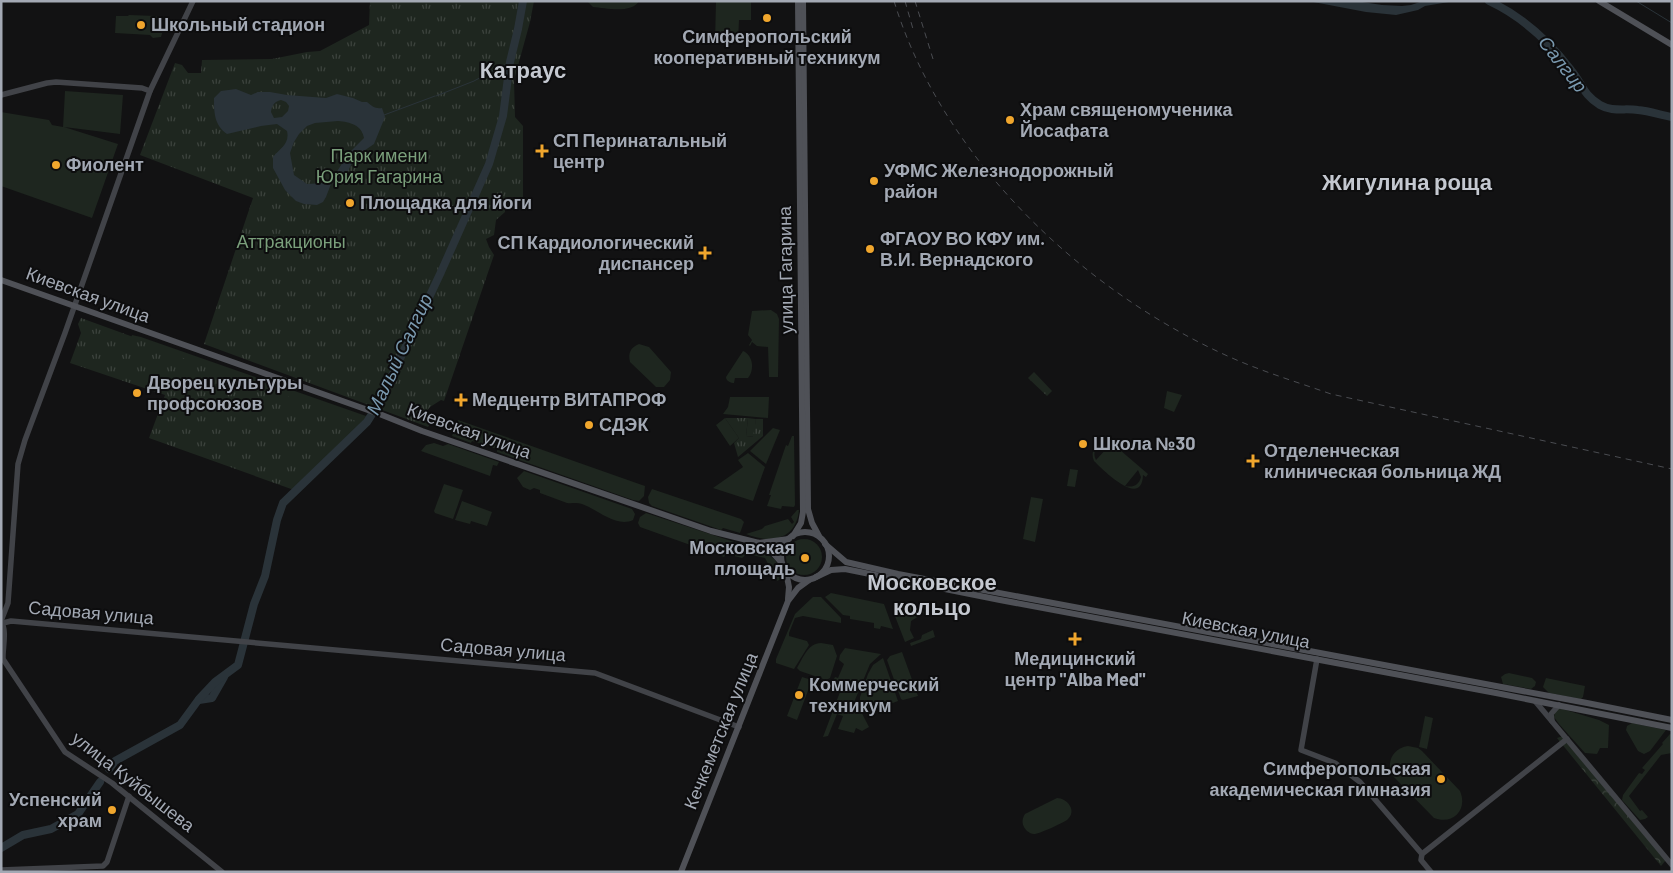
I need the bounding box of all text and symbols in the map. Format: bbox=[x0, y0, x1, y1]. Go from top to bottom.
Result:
marker: Симферопольский кооперативный техникум bbox=[761, 12, 773, 24]
place label: Школьный стадион bbox=[151, 13, 325, 35]
marker: Школьный стадион bbox=[135, 19, 147, 31]
place label: Симферопольский кооперативный техникум bbox=[653, 25, 881, 68]
water label: Салгир bbox=[1534, 31, 1593, 97]
district label: Катраус bbox=[480, 56, 566, 83]
place label: Храм священомученика Йосафата bbox=[1020, 98, 1234, 141]
marker: Храм священомученика Йосафата bbox=[1004, 114, 1016, 126]
place label: СП Перинатальный центр bbox=[553, 129, 727, 172]
park label: Парк имени Юрия Гагарина bbox=[316, 144, 443, 187]
marker: СП Перинатальный центр bbox=[535, 144, 549, 158]
place label: Фиолент bbox=[66, 153, 144, 175]
marker: Фиолент bbox=[50, 159, 62, 171]
place label: УФМС Железнодорожный район bbox=[884, 159, 1114, 202]
district label: Жигулина роща bbox=[1321, 168, 1493, 195]
marker: УФМС Железнодорожный район bbox=[868, 175, 880, 187]
place label: Площадка для йоги bbox=[360, 191, 532, 213]
marker: Площадка для йоги bbox=[344, 197, 356, 209]
street label: улица Гагарина bbox=[773, 205, 797, 334]
place label: ФГАОУ ВО КФУ им. В.И. Вернадского bbox=[880, 227, 1045, 270]
park label: Аттракционы bbox=[236, 230, 346, 252]
place label: СП Кардиологический диспансер bbox=[498, 231, 694, 274]
marker: ФГАОУ ВО КФУ им. В.И. Вернадского bbox=[864, 243, 876, 255]
marker: СП Кардиологический диспансер bbox=[698, 246, 712, 260]
street label: Киевская улица bbox=[23, 261, 154, 327]
water label: Малый Салгир bbox=[360, 290, 437, 418]
place label: Дворец культуры профсоюзов bbox=[147, 371, 302, 414]
marker: Дворец культуры профсоюзов bbox=[131, 387, 143, 399]
place label: Медцентр ВИТАПРОФ bbox=[472, 388, 666, 410]
marker: Медцентр ВИТАПРОФ bbox=[454, 393, 468, 407]
street label: Киевская улица bbox=[404, 397, 535, 463]
place label: СДЭК bbox=[599, 413, 649, 435]
marker: СДЭК bbox=[583, 419, 595, 431]
place label: Школа №30 bbox=[1093, 432, 1196, 454]
marker: Школа №30 bbox=[1077, 438, 1089, 450]
place label: Отделенческая клиническая больница ЖД bbox=[1264, 439, 1501, 482]
marker: Отделенческая клиническая больница ЖД bbox=[1246, 454, 1260, 468]
place label: Московская площадь bbox=[689, 536, 795, 579]
marker: Московская площадь bbox=[799, 552, 811, 564]
district label: Московское кольцо bbox=[867, 568, 997, 620]
street label: Садовая улица bbox=[27, 596, 156, 629]
street label: Киевская улица bbox=[1180, 606, 1313, 652]
marker: Медицинский центр "Alba Med" bbox=[1068, 632, 1082, 646]
street label: Садовая улица bbox=[439, 633, 568, 666]
place label: Медицинский центр "Alba Med" bbox=[1005, 647, 1146, 690]
street label: Кечкеметская улица bbox=[679, 648, 762, 812]
place label: Коммерческий техникум bbox=[809, 673, 939, 716]
marker: Коммерческий техникум bbox=[793, 689, 805, 701]
street label: улица Куйбышева bbox=[68, 726, 200, 837]
place label: Симферопольская академическая гимназия bbox=[1210, 757, 1431, 800]
marker: Симферопольская академическая гимназия bbox=[1435, 773, 1447, 785]
place label: Успенский храм bbox=[9, 788, 102, 831]
marker: Успенский храм bbox=[106, 804, 118, 816]

